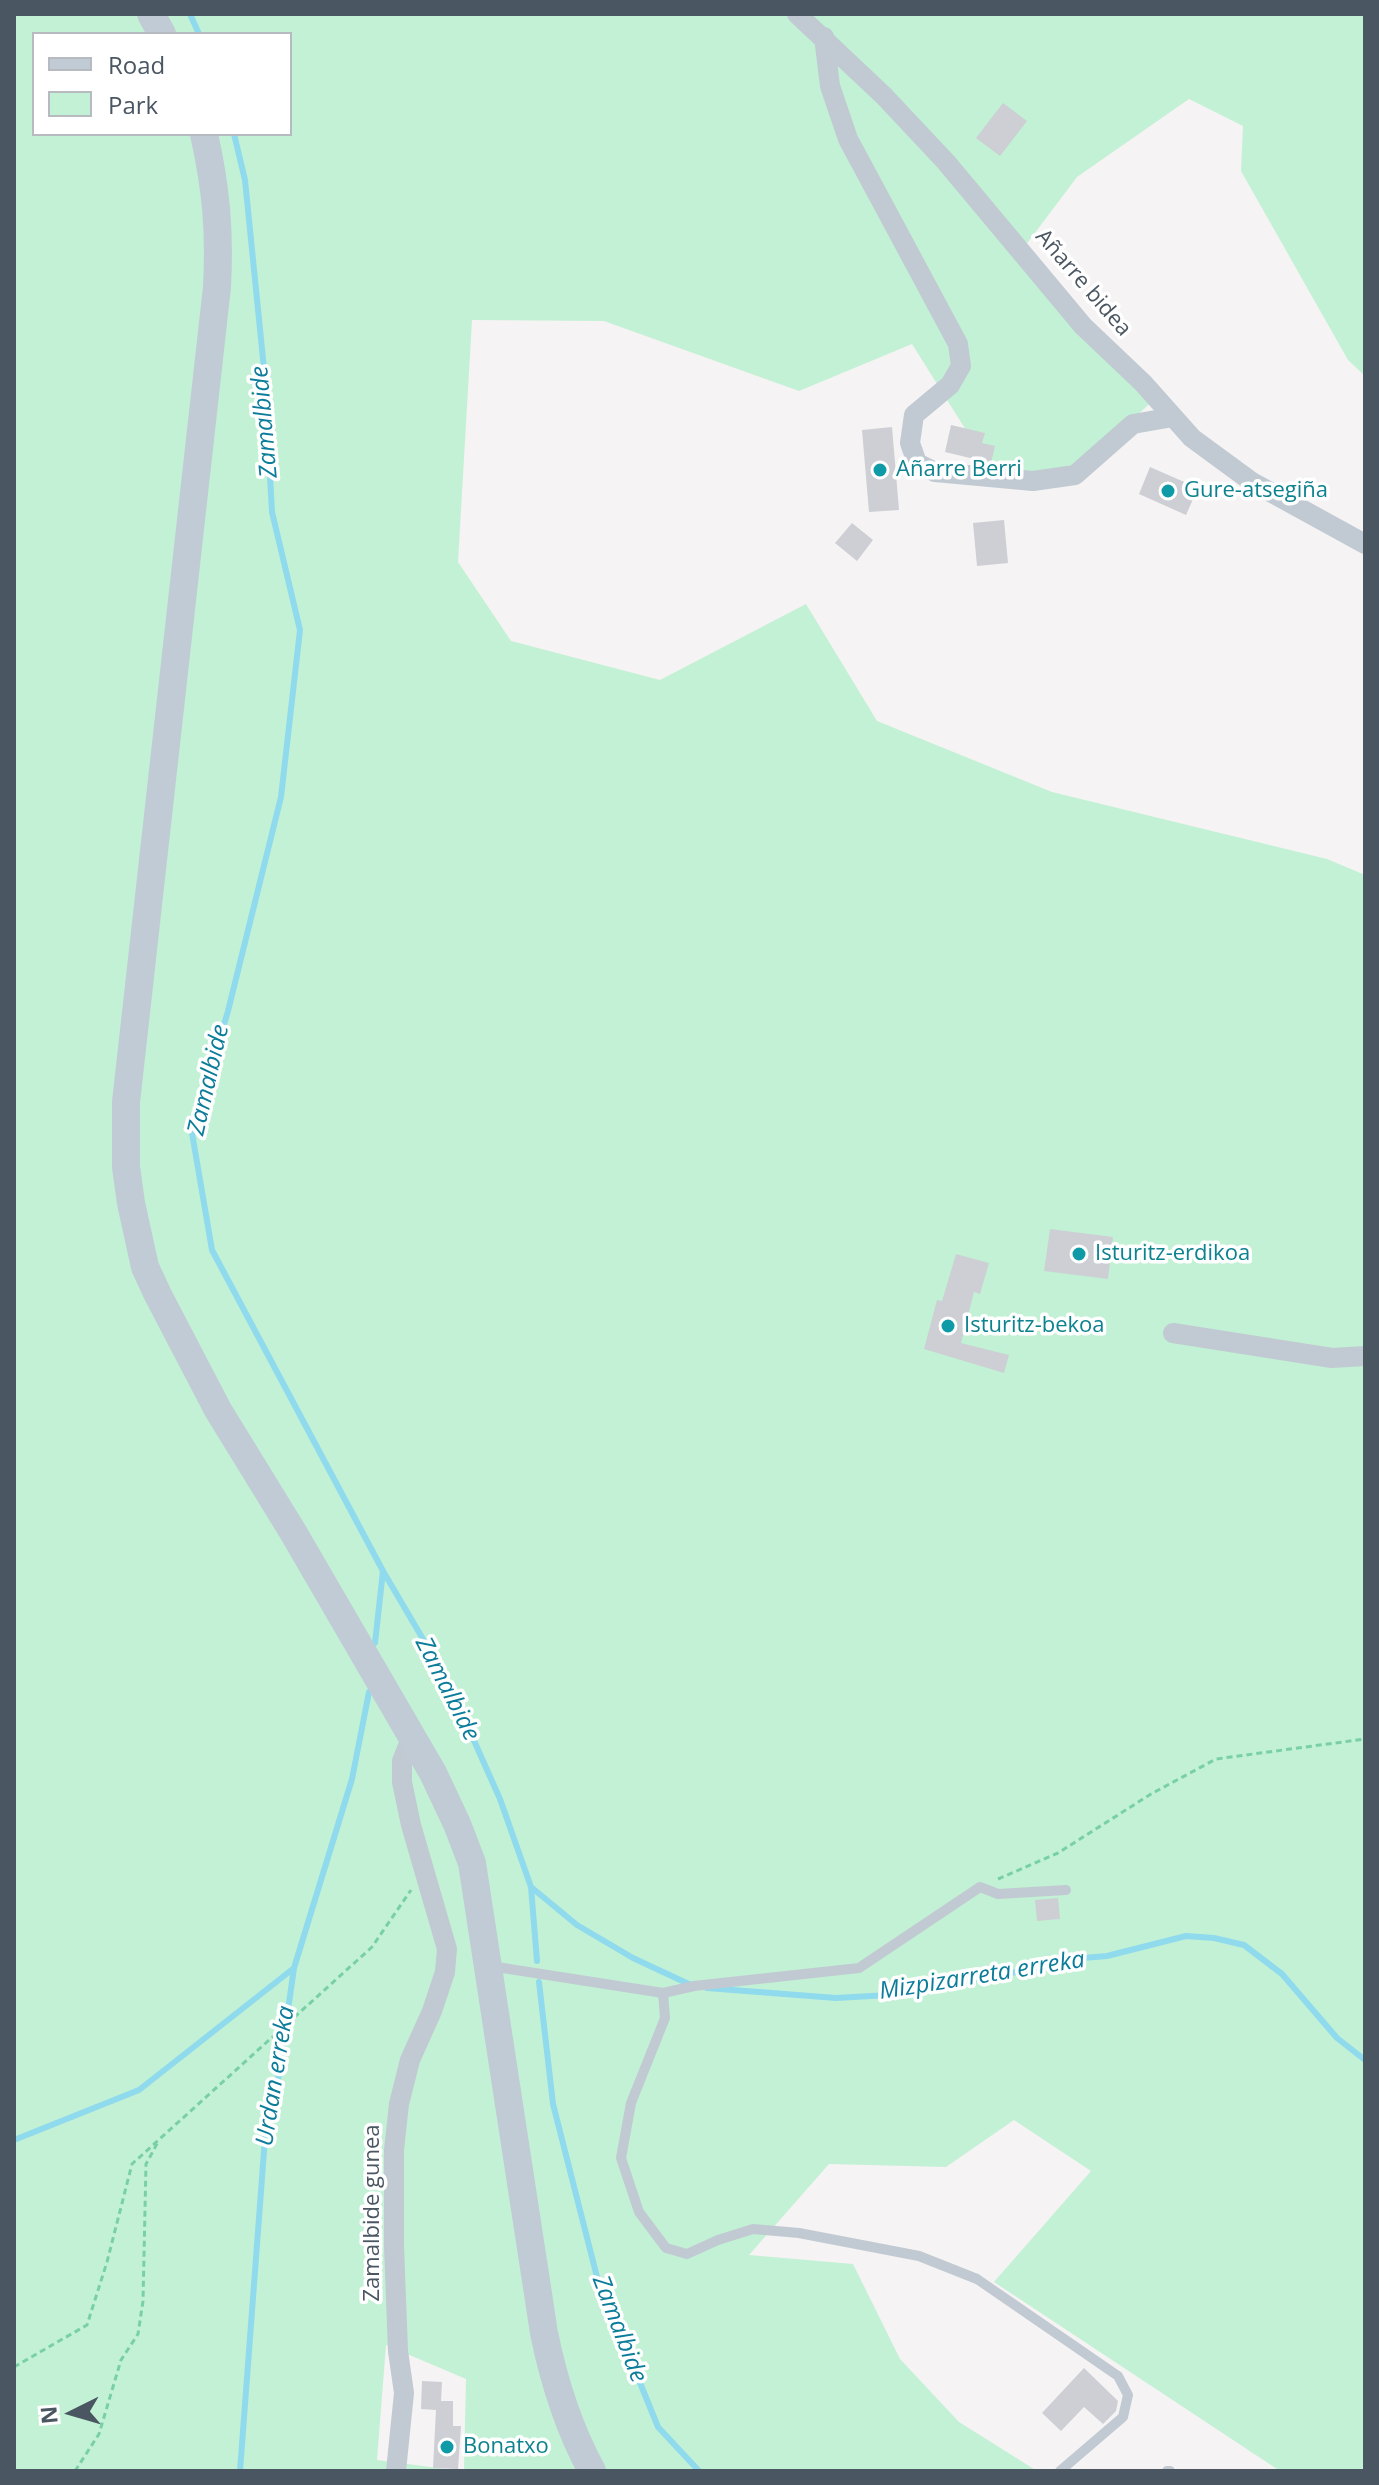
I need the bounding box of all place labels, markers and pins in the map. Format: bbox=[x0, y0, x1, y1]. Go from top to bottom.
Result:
place label: Añarre Berri bbox=[896, 457, 1022, 483]
marker: Añarre Berri bbox=[871, 461, 889, 479]
place label: Gure-atsegiña bbox=[1184, 478, 1328, 504]
marker: Gure-atsegiña bbox=[1159, 482, 1177, 500]
place label: Isturitz-erdikoa bbox=[1095, 1241, 1250, 1267]
marker: Isturitz-erdikoa bbox=[1070, 1245, 1088, 1263]
place label: Isturitz-bekoa bbox=[964, 1313, 1105, 1339]
marker: Isturitz-bekoa bbox=[939, 1317, 957, 1335]
place label: Bonatxo bbox=[463, 2434, 549, 2460]
marker: Bonatxo bbox=[438, 2438, 456, 2456]

